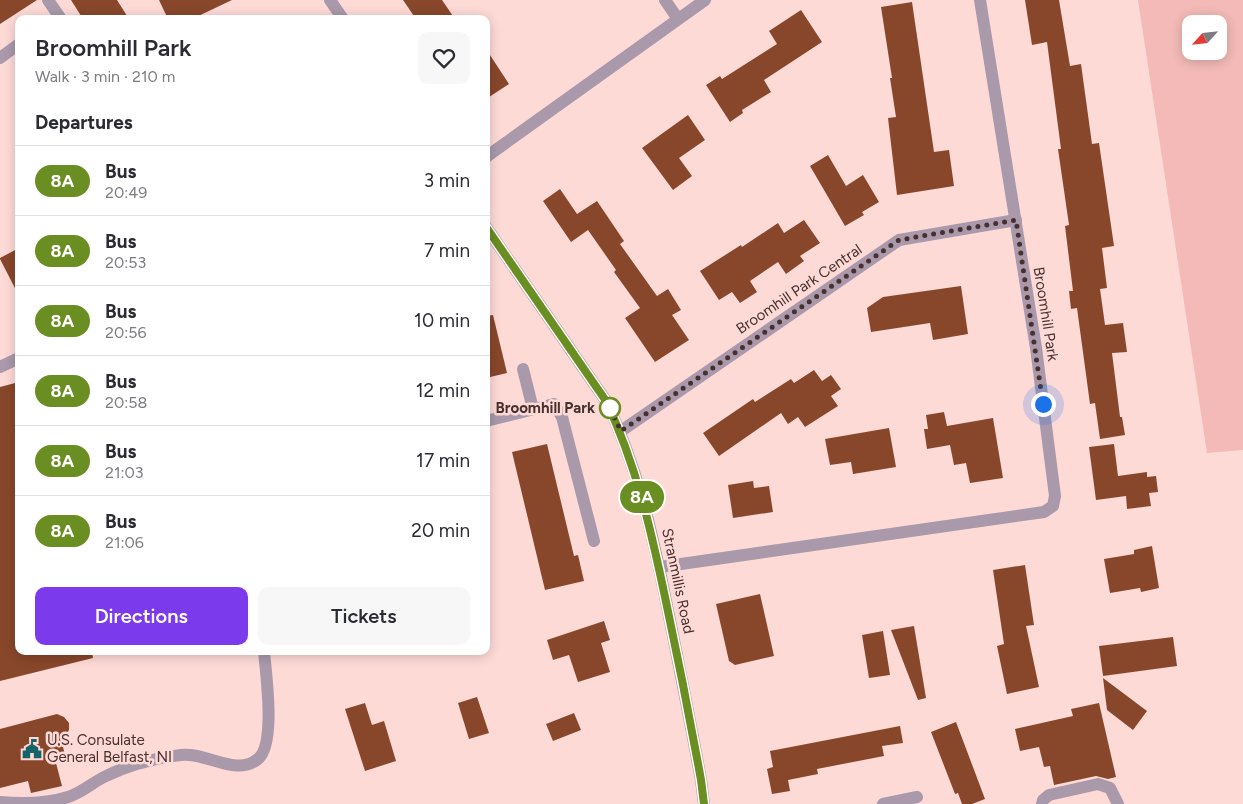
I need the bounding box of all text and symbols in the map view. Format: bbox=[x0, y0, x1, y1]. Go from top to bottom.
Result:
north arrow bbox=[1182, 15, 1228, 60]
map controls bbox=[1182, 15, 1227, 60]
button: heart bbox=[418, 32, 470, 84]
text: Broomhill Park bbox=[35, 33, 191, 62]
text: Walk · 3 min · 210 m bbox=[35, 67, 175, 86]
text: Departures bbox=[35, 111, 133, 134]
text: Bus bbox=[105, 160, 136, 183]
text: 3 min bbox=[424, 169, 470, 192]
text: 8A bbox=[51, 170, 74, 192]
text: 20:49 bbox=[105, 183, 147, 202]
text: Bus bbox=[105, 230, 136, 253]
text: 7 min bbox=[424, 239, 470, 262]
text: 8A bbox=[51, 240, 74, 262]
street label: Broomhill Park Central bbox=[733, 240, 865, 338]
text: 20:53 bbox=[105, 253, 146, 272]
street label: Broomhill Park bbox=[1030, 266, 1062, 363]
text: Bus bbox=[105, 300, 136, 323]
text: 10 min bbox=[414, 309, 470, 332]
text: 8A bbox=[51, 310, 74, 332]
text: 20:56 bbox=[105, 323, 147, 342]
text: Bus bbox=[105, 370, 136, 393]
text: 12 min bbox=[416, 379, 470, 402]
text: 8A bbox=[51, 380, 74, 402]
your location bbox=[1031, 392, 1056, 417]
text: 20:58 bbox=[105, 393, 147, 412]
marker: Broomhill Park bbox=[599, 397, 621, 419]
place label: Broomhill Park bbox=[496, 399, 595, 417]
text: Bus bbox=[105, 440, 136, 463]
text: 17 min bbox=[416, 449, 470, 472]
text: 8A bbox=[51, 450, 74, 472]
text: 21:03 bbox=[105, 463, 144, 482]
line badge: 8A bbox=[620, 481, 664, 513]
text: 8A bbox=[630, 486, 654, 508]
text: Bus bbox=[105, 510, 136, 533]
text: 20 min bbox=[411, 519, 470, 542]
text: 8A bbox=[51, 520, 74, 542]
street label: Stranmillis Road bbox=[658, 527, 698, 635]
text: 21:06 bbox=[105, 533, 144, 552]
button: Directions bbox=[35, 587, 248, 645]
button: Tickets bbox=[258, 587, 470, 645]
place label: U.S. Consulate General Belfast, NI bbox=[47, 731, 172, 766]
public building icon: U.S. Consulate General Belfast, NI bbox=[21, 738, 43, 760]

